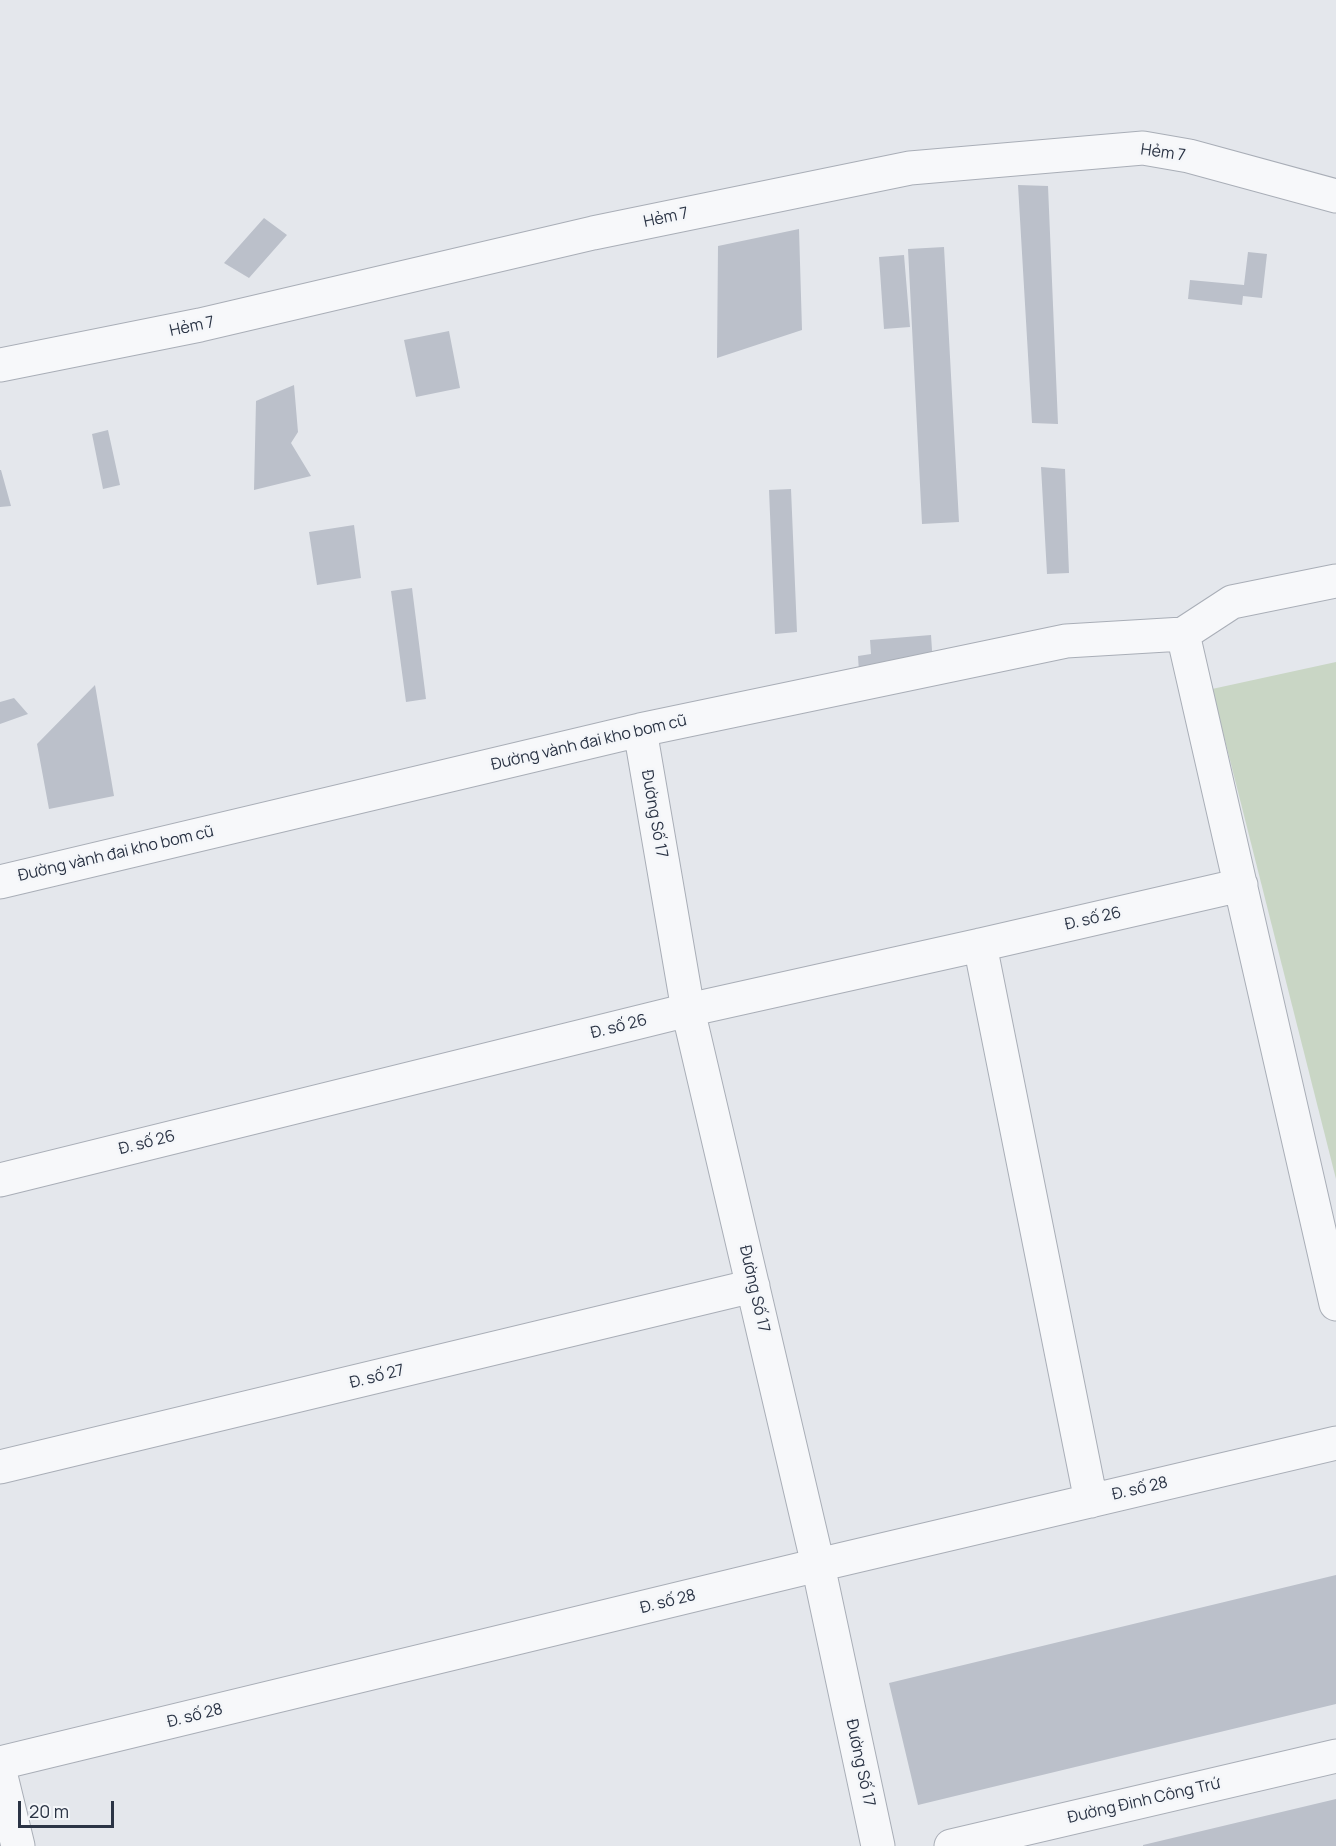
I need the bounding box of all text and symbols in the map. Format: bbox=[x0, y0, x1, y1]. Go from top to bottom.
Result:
street label: Hẻm 7 bbox=[1139, 140, 1187, 166]
street label: Hẻm 7 bbox=[642, 204, 690, 232]
street label: Hẻm 7 bbox=[168, 313, 216, 341]
street label: Đường vành đai kho bom cũ bbox=[489, 711, 689, 775]
street label: Đường Số 17 bbox=[637, 769, 671, 859]
street label: Đường vành đai kho bom cũ bbox=[16, 822, 216, 886]
street label: Đ. số 26 bbox=[1063, 903, 1123, 935]
street label: Đ. số 26 bbox=[589, 1011, 649, 1043]
street label: Đ. số 26 bbox=[117, 1127, 177, 1159]
street label: Đường Số 17 bbox=[735, 1244, 773, 1334]
street label: Đ. số 27 bbox=[348, 1361, 406, 1393]
street label: Đ. số 28 bbox=[1110, 1473, 1170, 1505]
street label: Đ. số 28 bbox=[638, 1586, 698, 1618]
street label: Đ. số 28 bbox=[165, 1700, 225, 1732]
street label: Đường Số 17 bbox=[841, 1718, 879, 1808]
street label: Đường Đinh Công Trứ bbox=[1066, 1774, 1222, 1828]
scale bar bbox=[21, 1789, 117, 1827]
text: 20 m bbox=[29, 1799, 69, 1823]

